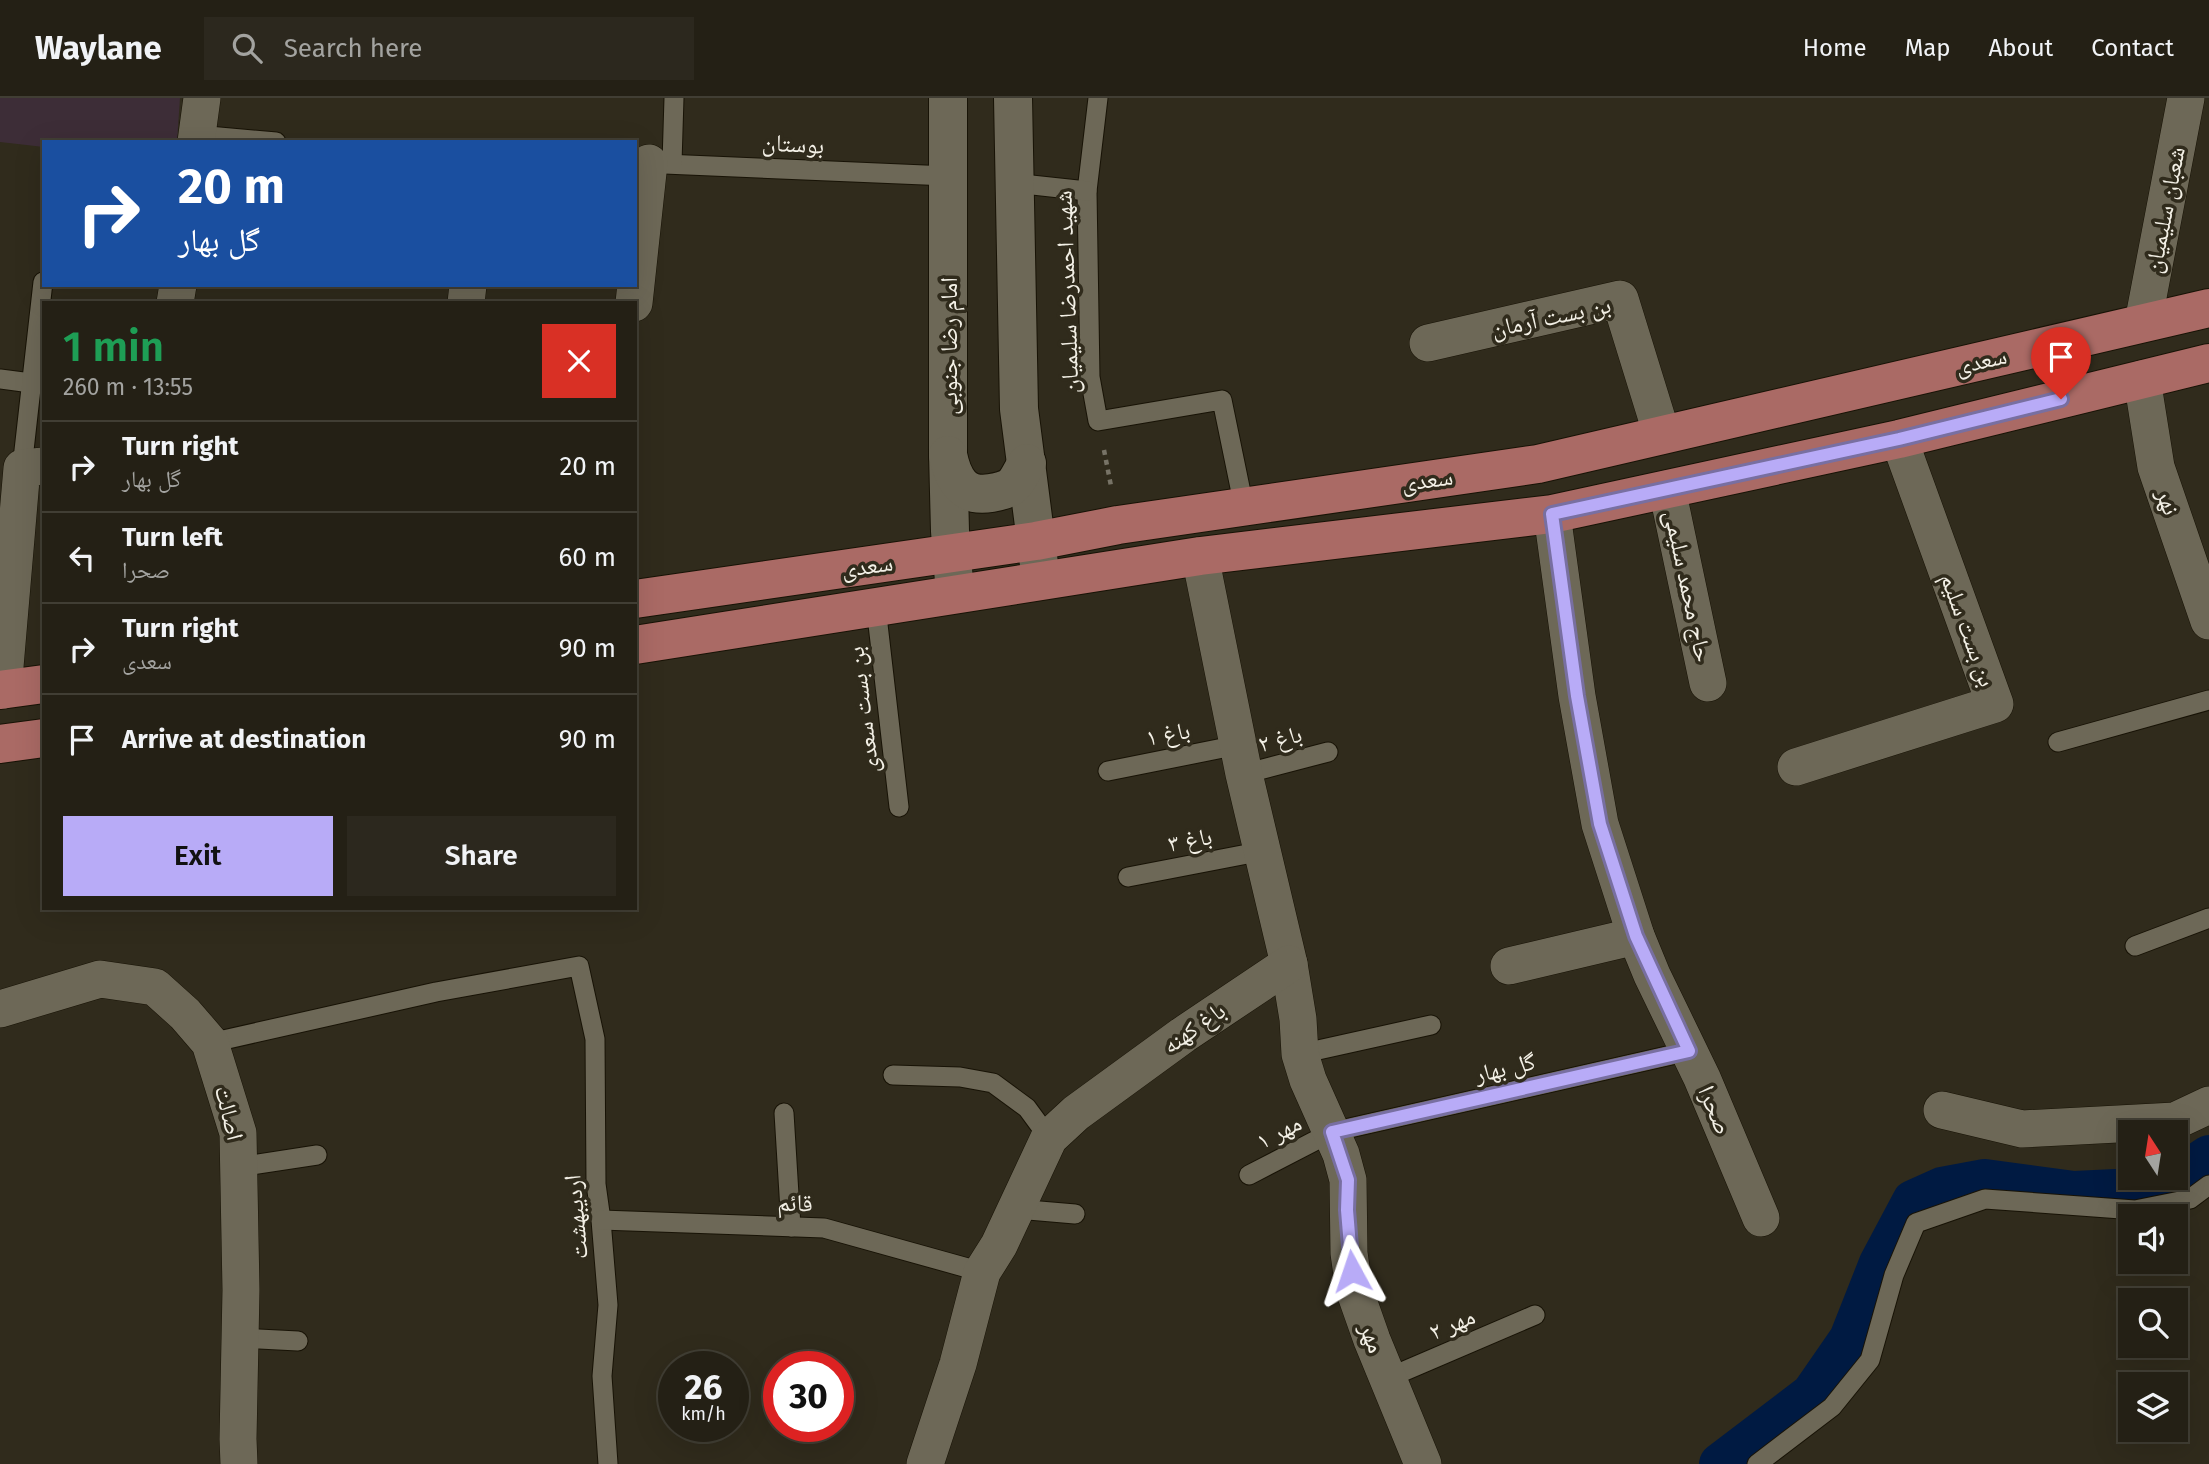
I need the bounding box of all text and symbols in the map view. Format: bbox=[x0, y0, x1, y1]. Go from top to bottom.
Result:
search box bbox=[204, 17, 694, 80]
text: Waylane bbox=[35, 28, 162, 68]
icon: search bbox=[228, 29, 266, 67]
text: Search here bbox=[284, 33, 423, 64]
text: Home bbox=[1803, 34, 1867, 62]
text: Map bbox=[1905, 34, 1951, 62]
text: About bbox=[1989, 34, 2053, 62]
text: Contact bbox=[2091, 34, 2174, 62]
street label: بوستان bbox=[761, 128, 825, 160]
street label: شعبان سلیمیان bbox=[2139, 144, 2191, 276]
text: 20 m bbox=[178, 157, 285, 216]
icon: right bbox=[63, 168, 154, 259]
street label: شهید احمدرضا سلیمیان bbox=[1049, 190, 1085, 394]
text: گل بهار bbox=[178, 221, 260, 259]
street label: امام رضا جنوبی bbox=[935, 277, 965, 415]
street label: بن بست آرمان bbox=[1489, 291, 1613, 343]
text: 1 min bbox=[63, 322, 164, 372]
button: close bbox=[542, 324, 616, 398]
pin bbox=[2031, 327, 2091, 399]
icon: arrive bbox=[2042, 338, 2080, 376]
street label: سعدی bbox=[1953, 342, 2009, 380]
text: 260 m · 13:55 bbox=[63, 373, 193, 401]
text: Turn right bbox=[122, 431, 239, 462]
icon: right bbox=[63, 448, 101, 486]
text: 20 m bbox=[559, 451, 616, 482]
street label: سعدی bbox=[1399, 463, 1455, 497]
text: گل بهار bbox=[122, 465, 181, 493]
street label: نهر bbox=[2150, 484, 2185, 519]
street label: حاج محمد سلیمی bbox=[1657, 508, 1718, 665]
text: Turn left bbox=[122, 522, 223, 553]
icon: left bbox=[63, 539, 101, 577]
text: 60 m bbox=[558, 542, 616, 573]
street label: سعدی bbox=[839, 549, 895, 583]
text: صحرا bbox=[122, 556, 170, 584]
street label: بن بست سلیم bbox=[1933, 570, 2001, 691]
text: Turn right bbox=[122, 613, 239, 644]
icon: right bbox=[63, 630, 101, 668]
text: 90 m bbox=[559, 633, 616, 664]
street label: بن بست سعدی bbox=[841, 645, 885, 775]
text: سعدی bbox=[122, 647, 172, 675]
street label: باغ ۱ bbox=[1144, 716, 1193, 753]
street label: باغ ۲ bbox=[1255, 720, 1305, 759]
icon: arrive bbox=[63, 721, 101, 759]
text: Arrive at destination bbox=[122, 724, 366, 755]
text: 90 m bbox=[559, 724, 616, 755]
button: Exit bbox=[63, 816, 333, 896]
button: Share bbox=[347, 816, 616, 896]
street label: باغ ۳ bbox=[1166, 822, 1215, 859]
street label: باغ کهنه bbox=[1157, 996, 1231, 1061]
street label: گل بهار bbox=[1471, 1047, 1538, 1089]
street label: صحرا bbox=[1692, 1081, 1738, 1139]
street label: اصالت bbox=[209, 1083, 249, 1143]
street label: مهر ۱ bbox=[1252, 1109, 1306, 1155]
north arrow bbox=[2118, 1120, 2188, 1190]
map controls bbox=[2118, 1120, 2188, 1442]
street label: اردیبهشت bbox=[558, 1174, 594, 1260]
street label: قائم bbox=[777, 1189, 813, 1219]
button: sound bbox=[2118, 1204, 2188, 1274]
position arrow bbox=[1315, 1234, 1389, 1308]
button: search bbox=[2118, 1288, 2188, 1358]
street label: مهر ۲ bbox=[1425, 1302, 1479, 1346]
street label: مهر bbox=[1353, 1318, 1390, 1357]
speed limit sign: 30 bbox=[763, 1351, 854, 1442]
text: 26 bbox=[685, 1366, 722, 1408]
button: layers bbox=[2118, 1372, 2188, 1442]
text: km/h bbox=[681, 1403, 726, 1425]

